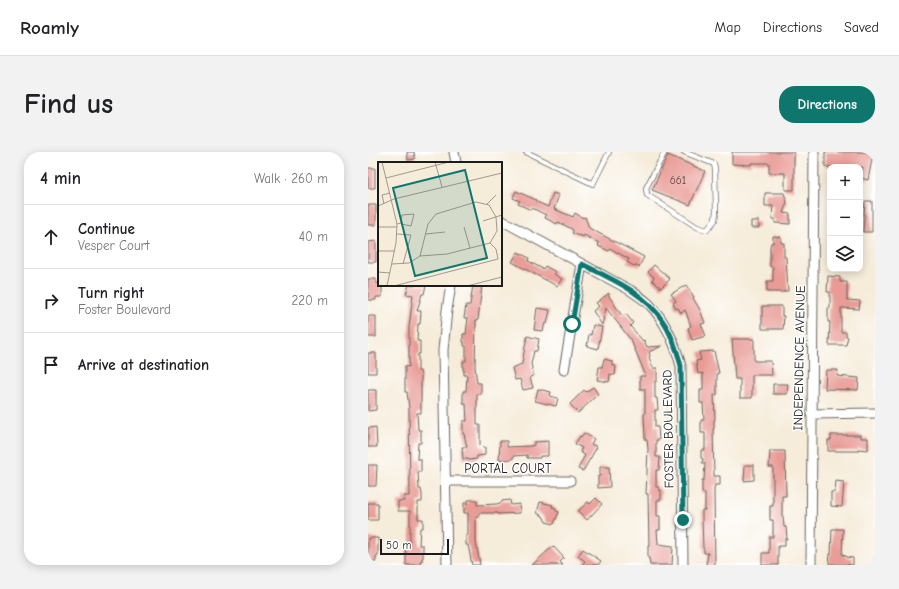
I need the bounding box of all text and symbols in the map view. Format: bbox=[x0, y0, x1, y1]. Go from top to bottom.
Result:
text: Roamly bbox=[20, 17, 79, 39]
text: Map bbox=[714, 19, 741, 36]
text: Directions bbox=[763, 19, 822, 36]
text: Saved bbox=[844, 19, 879, 36]
button: Directions bbox=[779, 86, 875, 123]
text: Find us bbox=[24, 88, 113, 120]
inset map bbox=[378, 162, 502, 286]
map controls bbox=[827, 164, 863, 272]
button: + bbox=[827, 164, 863, 200]
text: 4 min bbox=[40, 169, 81, 188]
text: Walk · 260 m bbox=[254, 171, 328, 186]
house number: 661 bbox=[670, 174, 686, 187]
button: − bbox=[827, 200, 863, 236]
text: Continue bbox=[78, 220, 135, 238]
icon: ahead bbox=[40, 226, 62, 248]
text: 40 m bbox=[299, 229, 328, 244]
button: layers bbox=[827, 236, 863, 272]
text: Vesper Court bbox=[78, 238, 149, 253]
text: Turn right bbox=[78, 284, 144, 302]
street label: INDEPENDENCE AVENUE bbox=[790, 285, 808, 431]
icon: right bbox=[40, 290, 62, 312]
text: 220 m bbox=[291, 293, 328, 308]
text: Foster Boulevard bbox=[78, 302, 171, 317]
route start bbox=[563, 315, 581, 333]
icon: arrive bbox=[40, 354, 62, 376]
text: Arrive at destination bbox=[78, 356, 209, 374]
street label: FOSTER BOULEVARD bbox=[659, 369, 677, 489]
street label: PORTAL COURT bbox=[464, 461, 552, 476]
route end bbox=[674, 511, 692, 529]
scale bar bbox=[380, 537, 449, 556]
text: 50 m bbox=[386, 539, 411, 552]

